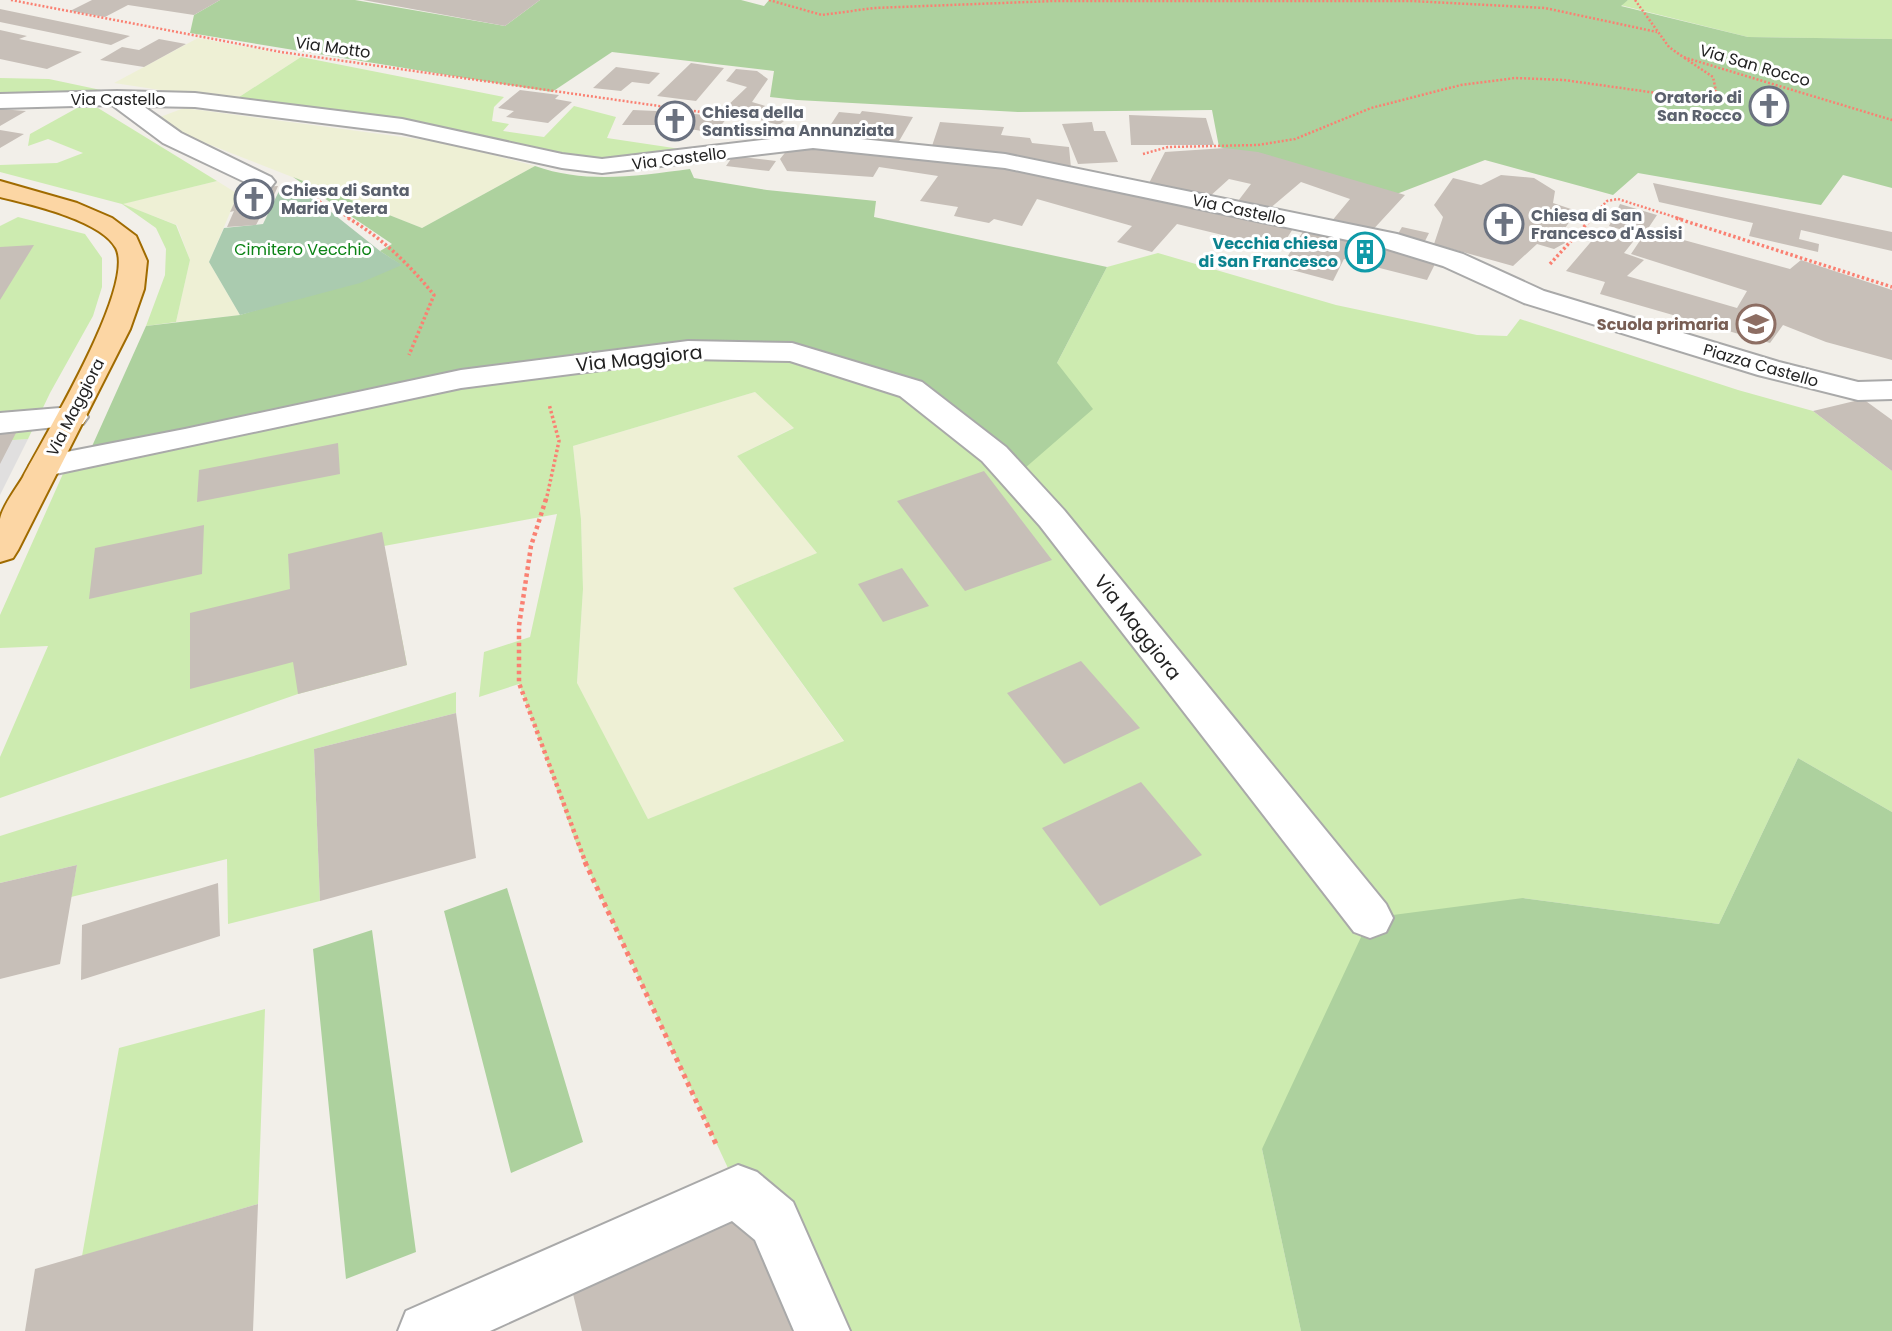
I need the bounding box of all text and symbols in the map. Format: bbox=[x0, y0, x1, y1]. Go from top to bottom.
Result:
street label: Via Motto bbox=[294, 31, 372, 64]
street label: Via San Rocco bbox=[1697, 39, 1813, 92]
church icon: Oratorio di San Rocco bbox=[1748, 85, 1790, 127]
place label: Oratorio di San Rocco bbox=[1654, 86, 1742, 127]
street label: Via Castello bbox=[70, 88, 166, 111]
church icon: Chiesa della Santissima Annunziata bbox=[654, 100, 696, 142]
place label: Chiesa della Santissima Annunziata bbox=[702, 101, 894, 142]
street label: Via Castello bbox=[630, 141, 728, 176]
church icon: Chiesa di Santa Maria Vetera bbox=[233, 178, 275, 220]
place label: Chiesa di Santa Maria Vetera bbox=[281, 179, 410, 220]
street label: Via Castello bbox=[1190, 188, 1288, 231]
church icon: Chiesa di San Francesco d'Assisi bbox=[1483, 203, 1525, 245]
place label: Chiesa di San Francesco d'Assisi bbox=[1531, 204, 1682, 245]
building icon: Vecchia chiesa di San Francesco bbox=[1344, 231, 1386, 273]
place label: Vecchia chiesa di San Francesco bbox=[1199, 232, 1338, 273]
park label: Cimitero Vecchio bbox=[234, 238, 372, 261]
school or university icon: Scuola primaria bbox=[1735, 303, 1777, 345]
place label: Scuola primaria bbox=[1597, 313, 1729, 336]
street label: Via Maggiora bbox=[574, 338, 704, 379]
street label: Piazza Castello bbox=[1700, 338, 1821, 393]
street label: Via Maggiora bbox=[41, 354, 110, 460]
street label: Via Maggiora bbox=[1088, 569, 1187, 686]

